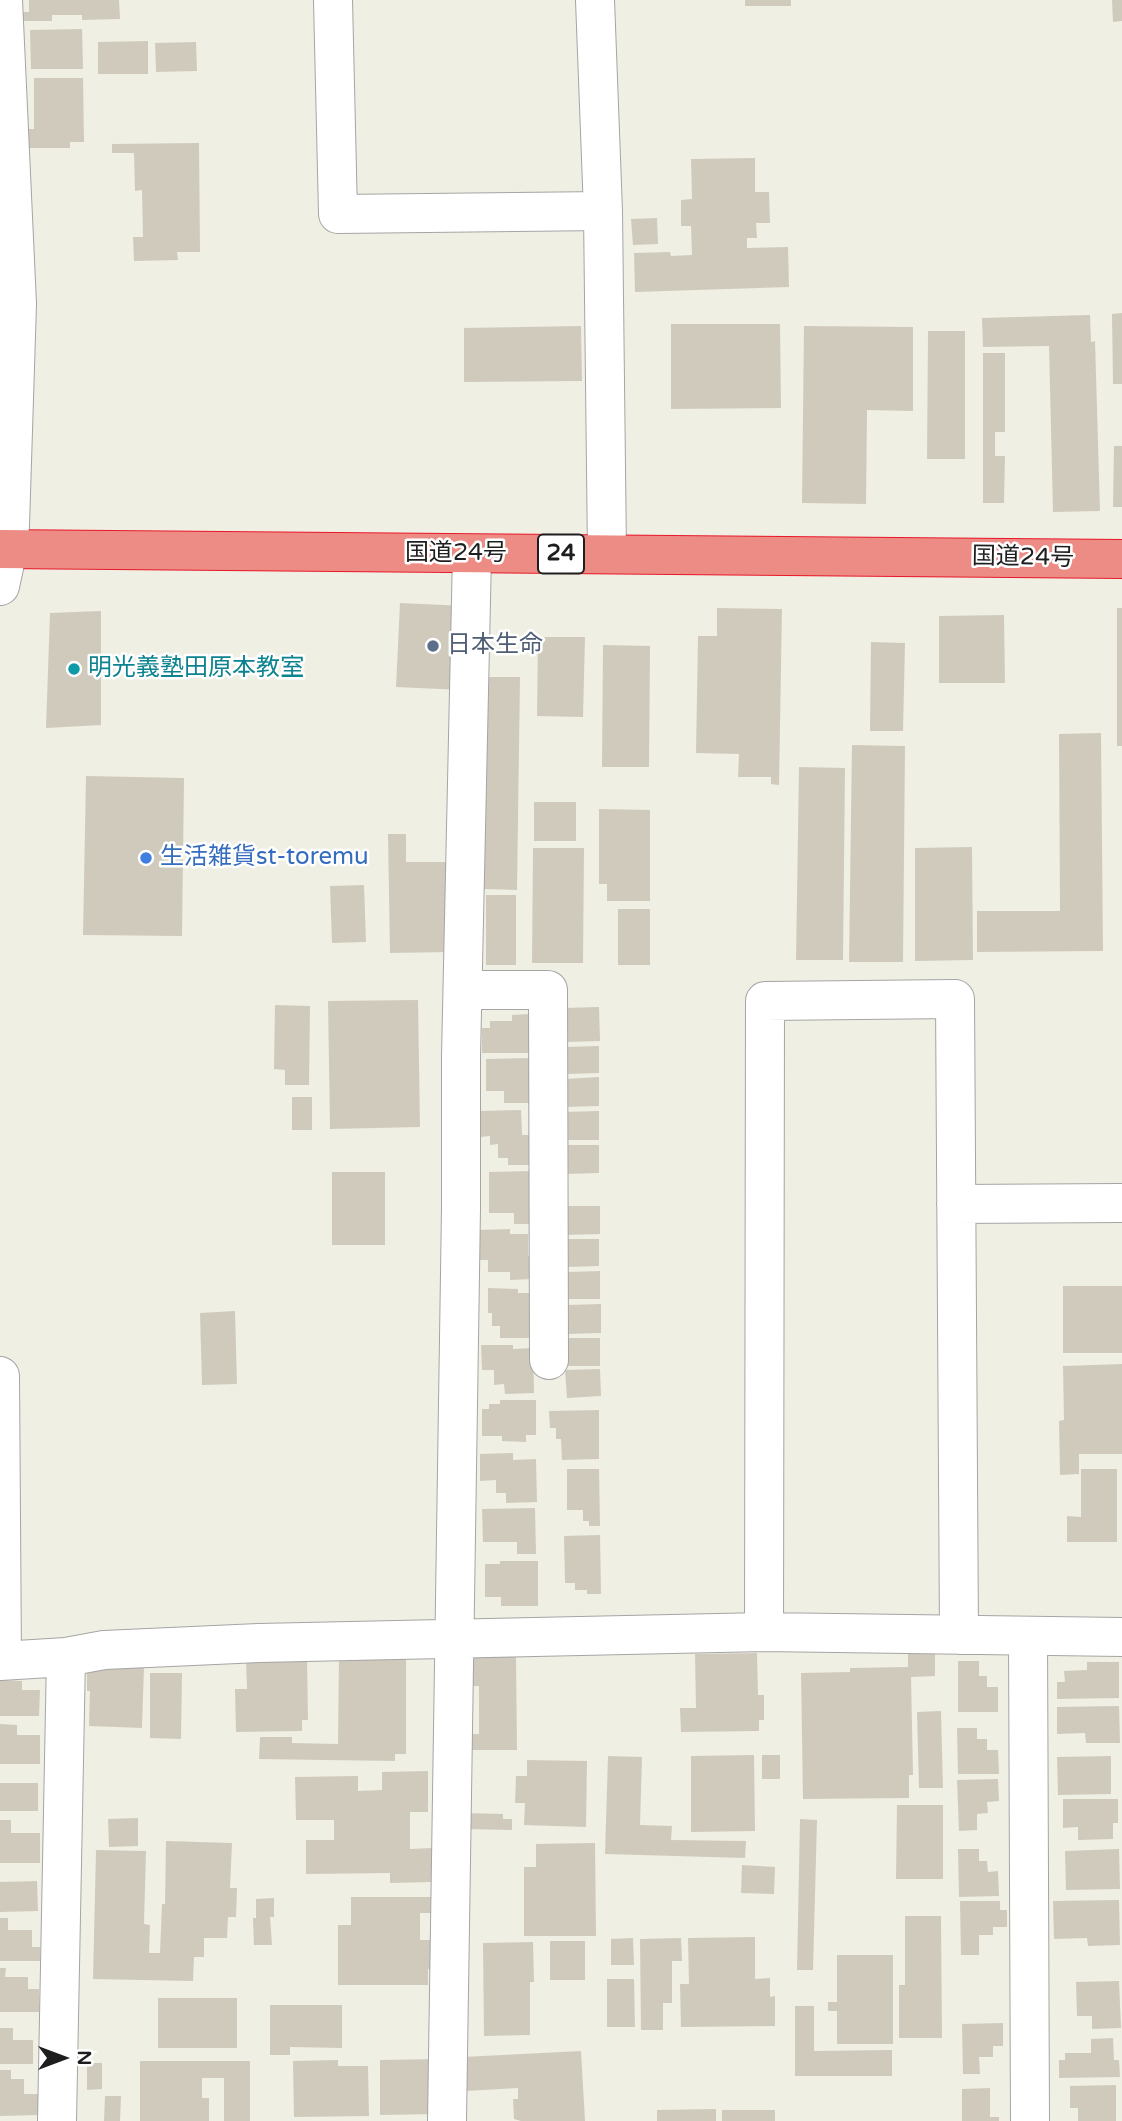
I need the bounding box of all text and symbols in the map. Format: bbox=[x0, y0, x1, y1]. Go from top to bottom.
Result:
road number: 24 bbox=[538, 534, 584, 574]
street label: 国道24号 bbox=[405, 540, 507, 568]
street label: 国道24号 bbox=[972, 543, 1074, 573]
place label: 日本生命 bbox=[447, 632, 543, 660]
marker: 日本生命 bbox=[425, 638, 441, 654]
place label: 明光義塾田原本教室 bbox=[88, 655, 304, 683]
marker: 明光義塾田原本教室 bbox=[66, 661, 82, 677]
place label: 生活雑貨st-toremu bbox=[160, 844, 369, 872]
marker: 生活雑貨st-toremu bbox=[138, 850, 154, 866]
north arrow bbox=[28, 2023, 98, 2093]
text: N bbox=[73, 2050, 95, 2066]

